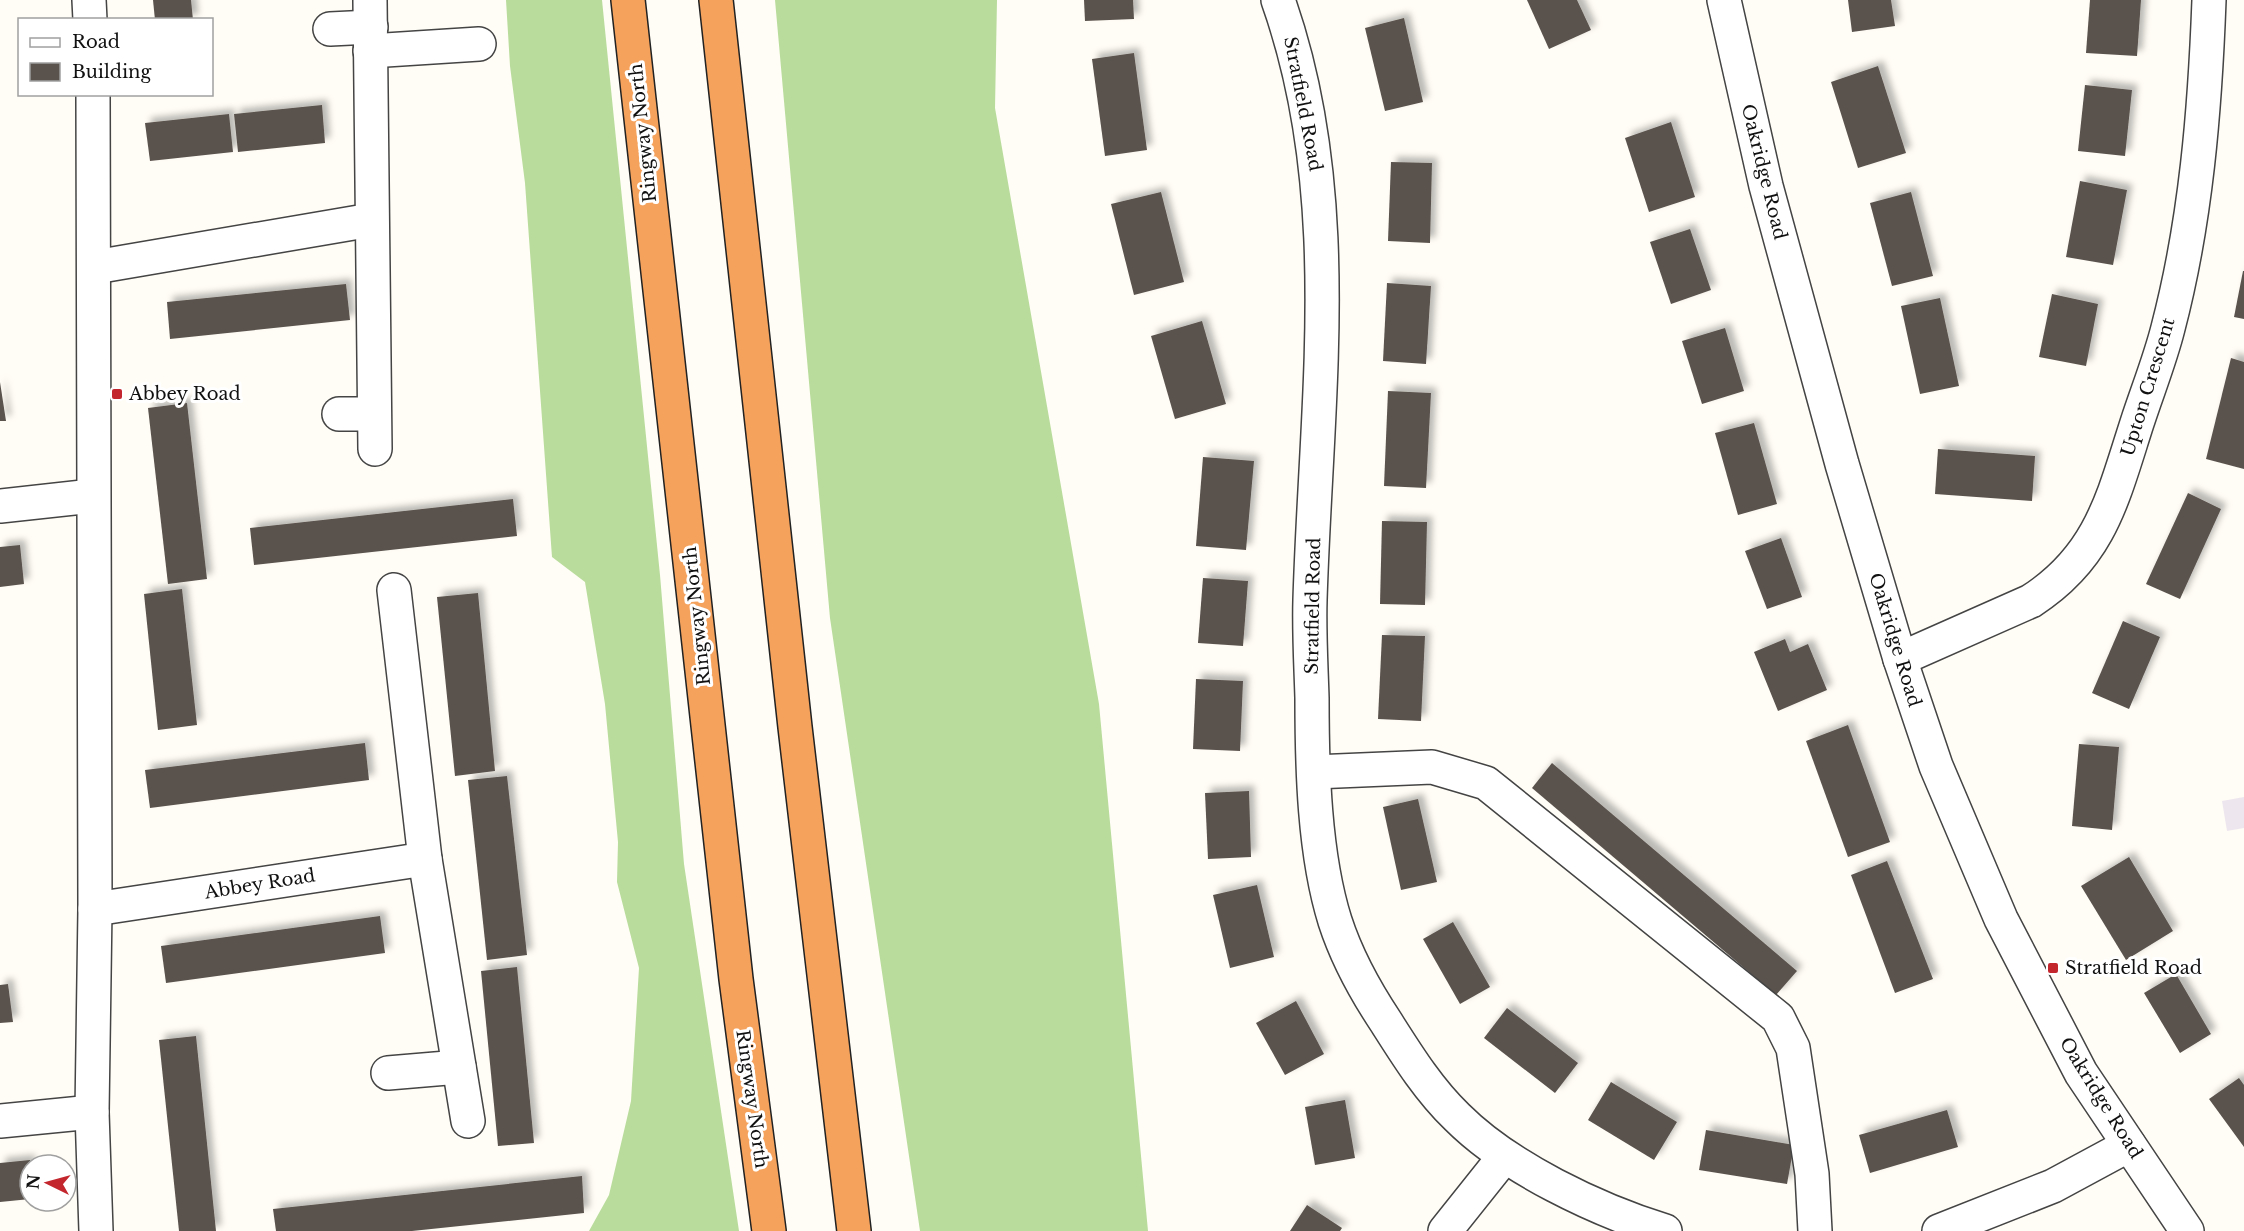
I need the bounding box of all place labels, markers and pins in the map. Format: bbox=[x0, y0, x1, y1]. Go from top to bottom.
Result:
place label: Abbey Road bbox=[128, 383, 241, 405]
marker: Abbey Road bbox=[110, 387, 124, 401]
place label: Stratfield Road bbox=[2065, 957, 2202, 979]
marker: Stratfield Road bbox=[2046, 961, 2060, 975]

